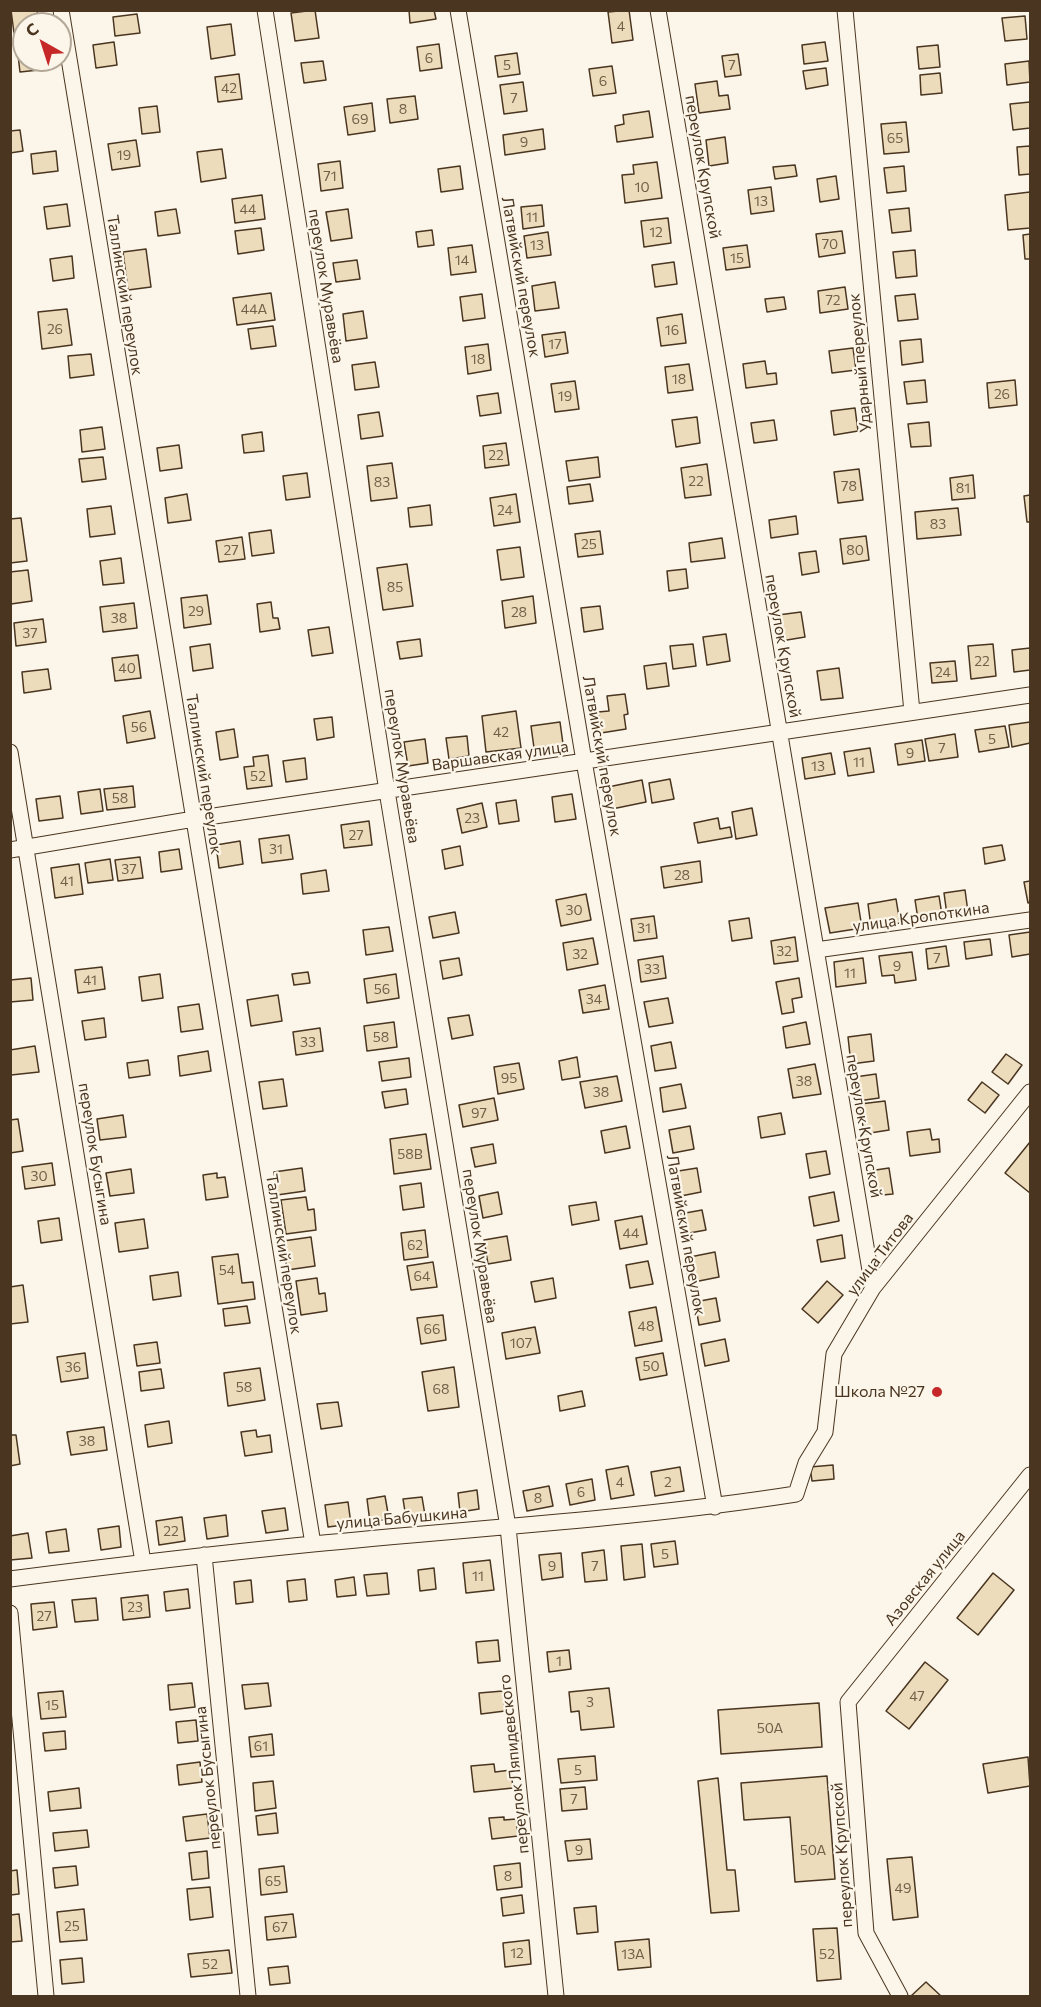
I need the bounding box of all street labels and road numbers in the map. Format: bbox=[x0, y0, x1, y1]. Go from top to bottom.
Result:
street label: переулок Крупской bbox=[681, 94, 725, 240]
street label: Латвийский переулок bbox=[497, 195, 545, 359]
street label: переулок Муравьёва bbox=[304, 207, 348, 365]
street label: Таллинский переулок bbox=[103, 213, 147, 377]
street label: Ударный переулок bbox=[844, 293, 876, 433]
street label: переулок Крупской bbox=[761, 573, 805, 719]
street label: Латвийский переулок bbox=[578, 674, 626, 838]
street label: переулок Муравьёва bbox=[380, 687, 424, 845]
street label: Таллинский переулок bbox=[182, 692, 226, 856]
street label: Варшавская улица bbox=[430, 737, 570, 775]
street label: улица Кропоткина bbox=[851, 898, 991, 936]
street label: переулок Крупской bbox=[842, 1053, 886, 1199]
street label: переулок Бусыгина bbox=[74, 1081, 116, 1227]
street label: Латвийский переулок bbox=[662, 1153, 710, 1317]
street label: переулок Муравьёва bbox=[458, 1167, 502, 1325]
street label: Таллинский переулок bbox=[262, 1172, 306, 1336]
street label: улица Титова bbox=[843, 1209, 917, 1299]
street label: улица Бабушкина bbox=[336, 1503, 468, 1533]
street label: Азовская улица bbox=[881, 1527, 969, 1629]
street label: переулок Ляпидевского bbox=[495, 1673, 533, 1855]
street label: переулок Бусыгина bbox=[191, 1705, 225, 1851]
street label: переулок Крупской bbox=[827, 1782, 857, 1928]

